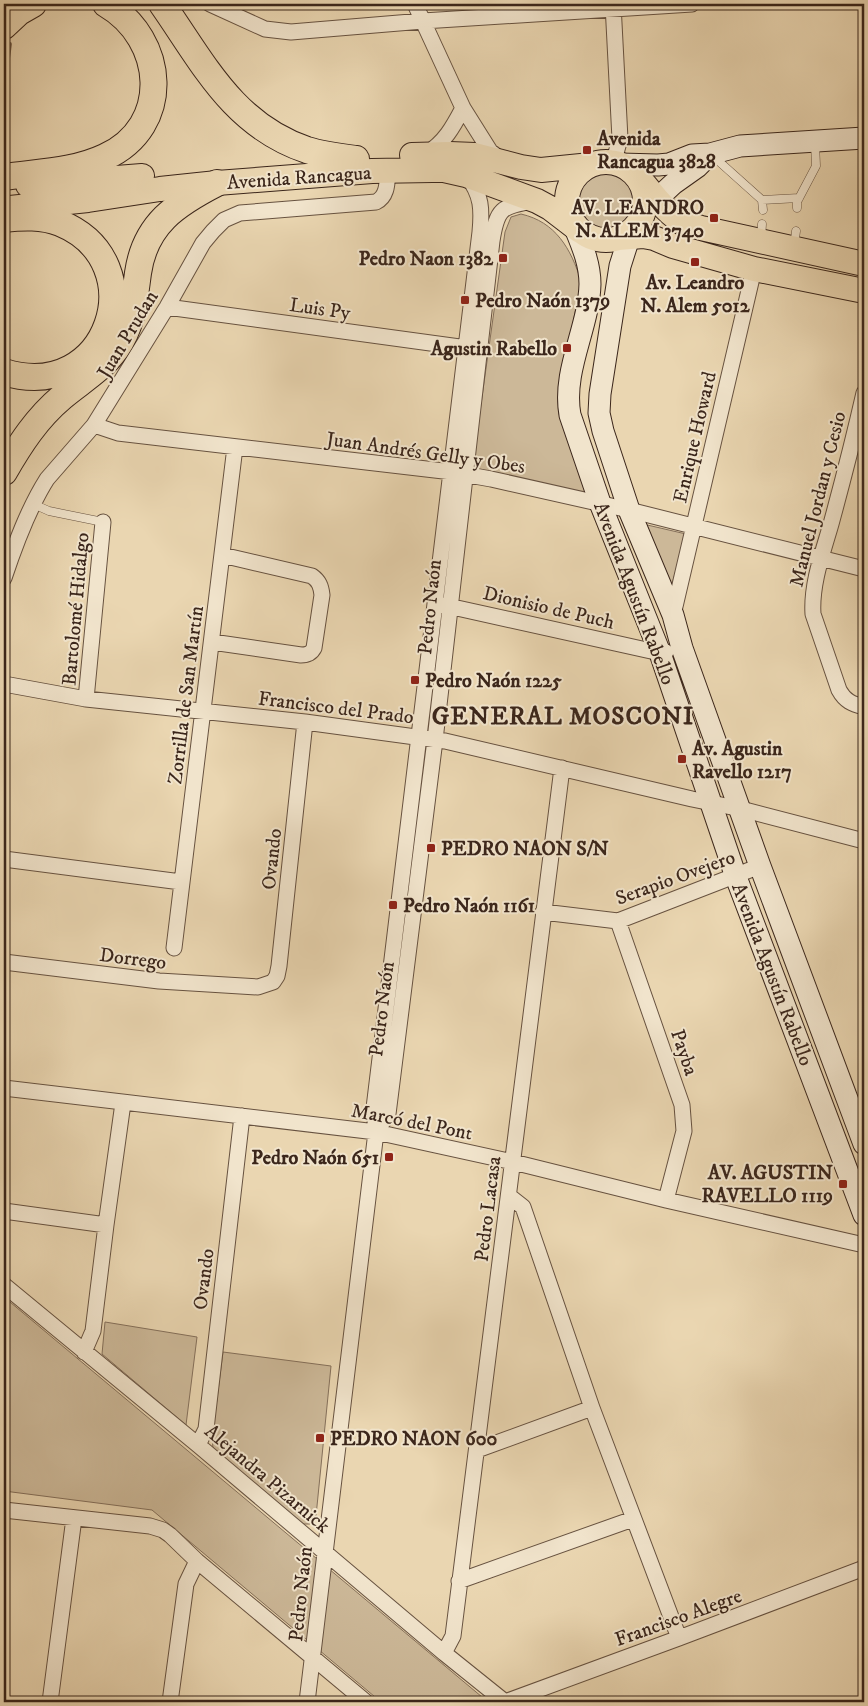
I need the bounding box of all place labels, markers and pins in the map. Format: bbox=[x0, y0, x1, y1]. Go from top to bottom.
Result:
place label: Avenida Rancagua 3828 bbox=[596, 127, 716, 175]
marker: Avenida Rancagua 3828 bbox=[581, 144, 593, 156]
place label: AV. LEANDRO N. ALEM 3740 bbox=[570, 196, 704, 244]
marker: AV. LEANDRO N. ALEM 3740 bbox=[708, 212, 720, 224]
place label: Pedro Naon 1382 bbox=[358, 247, 494, 272]
marker: Pedro Naon 1382 bbox=[497, 252, 509, 264]
marker: Av. Leandro N. Alem 5012 bbox=[689, 256, 701, 268]
place label: Av. Leandro N. Alem 5012 bbox=[640, 271, 751, 319]
place label: Pedro Naón 1379 bbox=[475, 289, 610, 314]
marker: Pedro Naón 1379 bbox=[459, 294, 471, 306]
place label: Agustin Rabello bbox=[430, 337, 557, 362]
marker: Agustin Rabello bbox=[561, 342, 573, 354]
place label: Pedro Naón 1225 bbox=[425, 669, 562, 694]
marker: Pedro Naón 1225 bbox=[409, 674, 421, 686]
place label: Av. Agustin Ravello 1217 bbox=[691, 737, 792, 785]
marker: Av. Agustin Ravello 1217 bbox=[676, 753, 688, 765]
place label: PEDRO NAON S/N bbox=[441, 837, 609, 862]
marker: PEDRO NAON S/N bbox=[425, 842, 437, 854]
place label: Pedro Naón 1161 bbox=[403, 894, 535, 919]
marker: Pedro Naón 1161 bbox=[387, 899, 399, 911]
place label: Pedro Naón 651 bbox=[251, 1146, 379, 1171]
marker: Pedro Naón 651 bbox=[383, 1151, 395, 1163]
place label: AV. AGUSTIN RAVELLO 1119 bbox=[701, 1161, 834, 1209]
marker: AV. AGUSTIN RAVELLO 1119 bbox=[837, 1178, 849, 1190]
place label: PEDRO NAON 600 bbox=[330, 1427, 497, 1452]
marker: PEDRO NAON 600 bbox=[314, 1432, 326, 1444]

